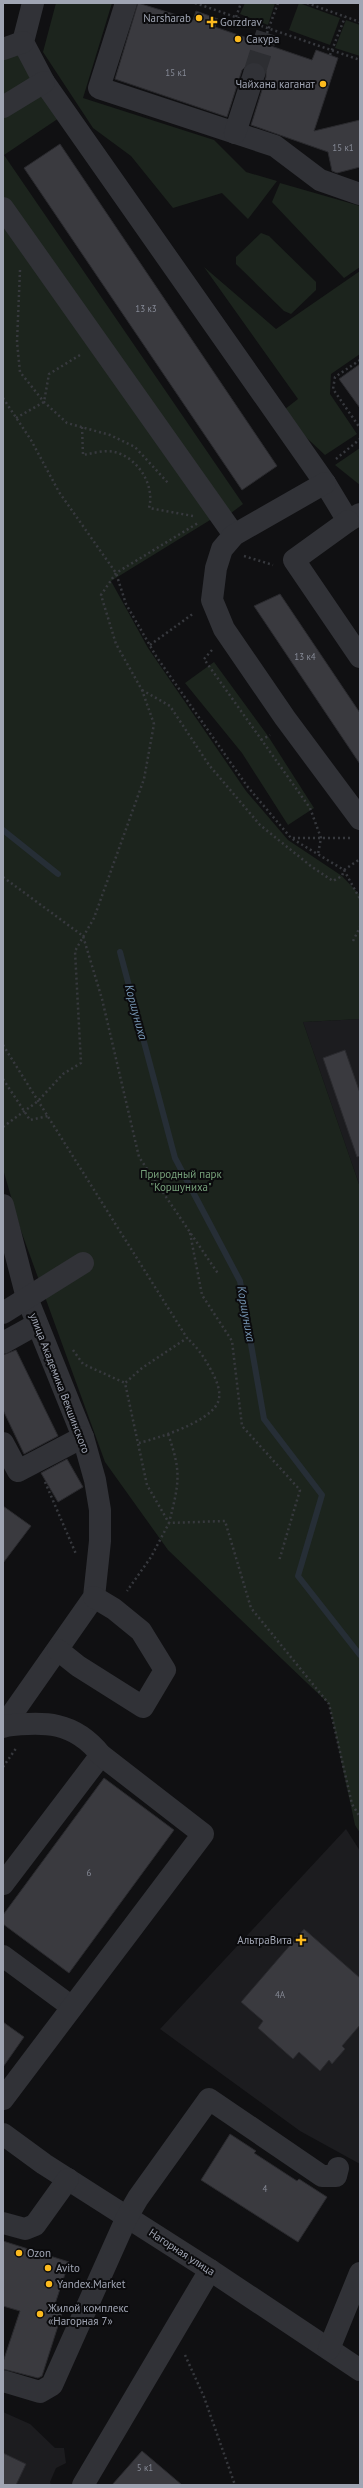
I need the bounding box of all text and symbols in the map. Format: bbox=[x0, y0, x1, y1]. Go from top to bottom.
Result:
place label: Narsharab bbox=[143, 11, 191, 25]
marker: Narsharab bbox=[194, 13, 204, 23]
place label: Gorzdrav bbox=[220, 15, 262, 29]
marker: Gorzdrav bbox=[207, 17, 217, 27]
place label: Сакура bbox=[246, 32, 280, 46]
marker: Сакура bbox=[233, 34, 243, 44]
house number: 15 к1 bbox=[165, 67, 187, 78]
place label: Чайхана каганат bbox=[235, 77, 316, 91]
marker: Чайхана каганат bbox=[318, 79, 328, 89]
house number: 15 к1 bbox=[332, 142, 354, 153]
house number: 13 к3 bbox=[135, 303, 157, 314]
house number: 13 к4 bbox=[294, 651, 316, 662]
water label: Коршуниха bbox=[122, 983, 151, 1041]
park label: Природный парк "Коршуниха" bbox=[140, 1167, 223, 1194]
water label: Коршуниха bbox=[234, 1285, 259, 1343]
street label: улица Академика Векшинского bbox=[27, 1311, 93, 1455]
house number: 6 bbox=[87, 1867, 92, 1878]
place label: АльтраВита bbox=[237, 1933, 292, 1947]
marker: АльтраВита bbox=[295, 1934, 307, 1946]
house number: 4А bbox=[275, 1989, 286, 2000]
house number: 4 bbox=[263, 2183, 268, 2194]
street label: Нагорная улица bbox=[146, 2225, 218, 2279]
place label: Ozon bbox=[27, 2246, 51, 2260]
marker: Ozon bbox=[14, 2248, 24, 2258]
place label: Avito bbox=[56, 2261, 80, 2275]
marker: Avito bbox=[43, 2263, 53, 2273]
place label: Yandex.Market bbox=[57, 2277, 126, 2291]
marker: Yandex.Market bbox=[44, 2279, 54, 2289]
place label: Жилой комплекс «Нагорная 7» bbox=[47, 2301, 129, 2328]
marker: Жилой комплекс «Нагорная 7» bbox=[35, 2309, 45, 2319]
house number: 5 к1 bbox=[137, 2462, 153, 2473]

